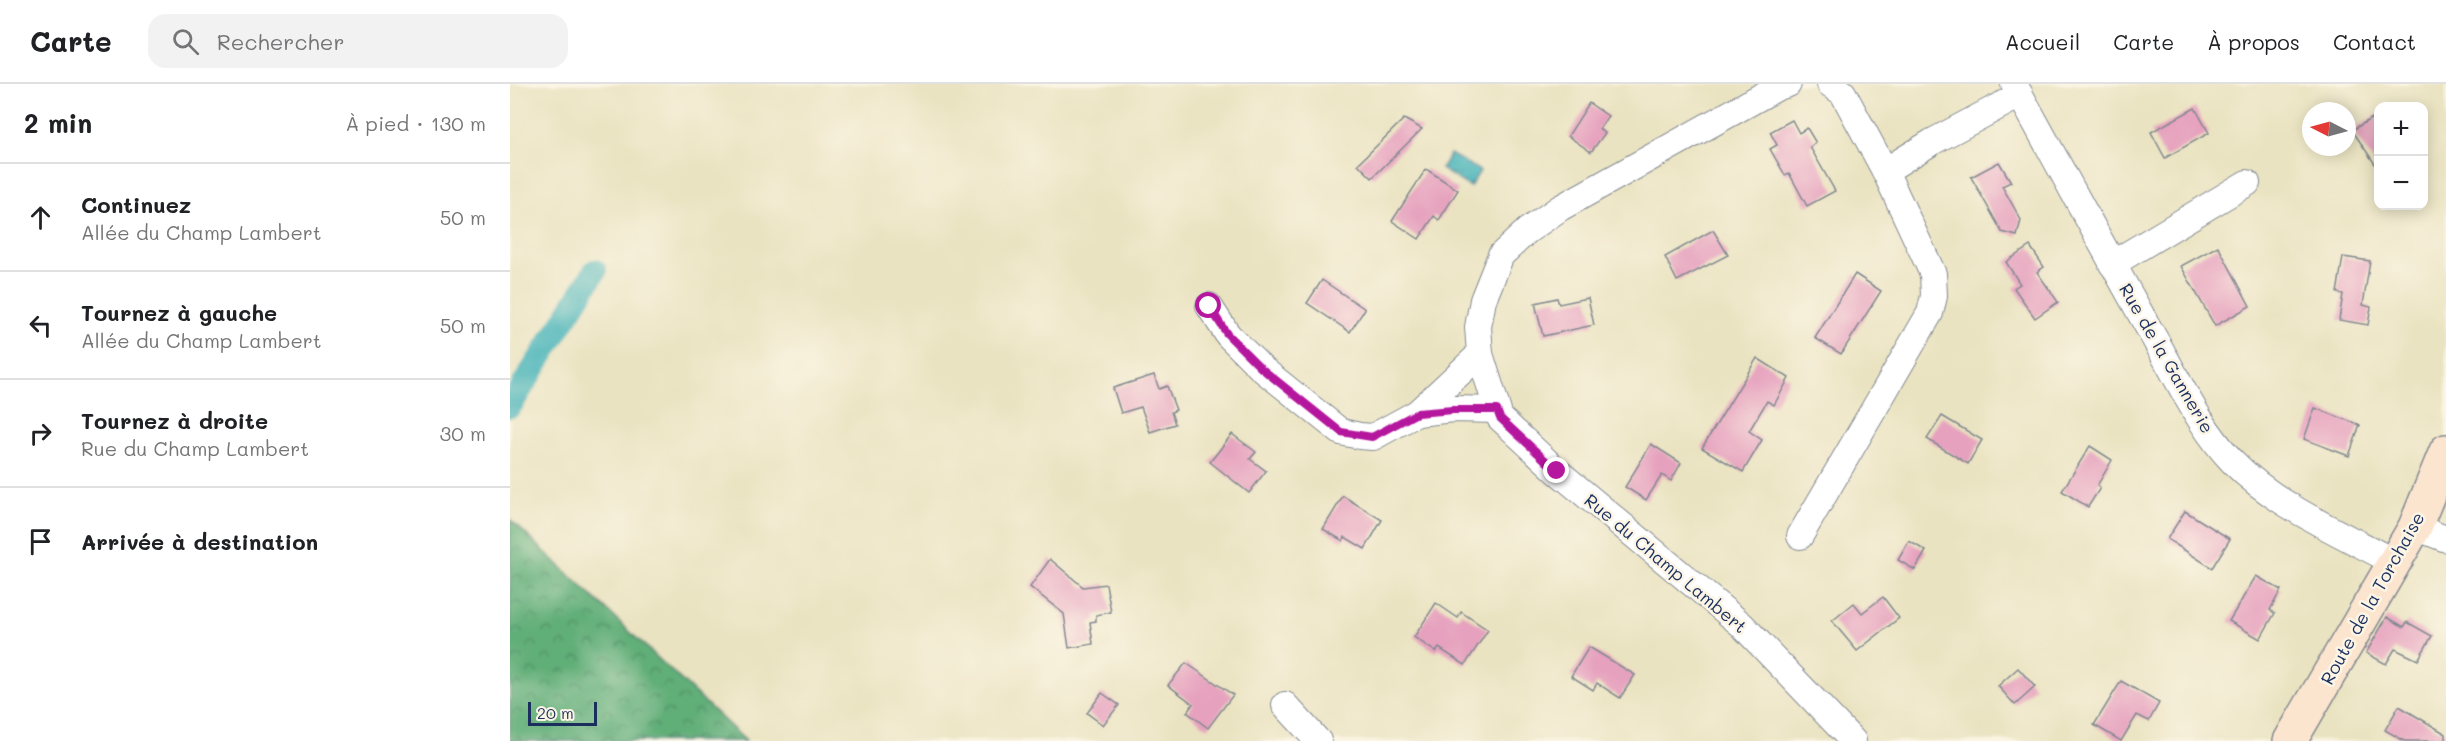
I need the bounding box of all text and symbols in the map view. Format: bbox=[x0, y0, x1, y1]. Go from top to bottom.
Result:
search box bbox=[148, 14, 568, 68]
text: Carte bbox=[30, 23, 112, 59]
icon: search bbox=[169, 25, 202, 58]
text: Rechercher bbox=[217, 27, 344, 56]
text: Accueil bbox=[2005, 28, 2080, 55]
text: Carte bbox=[2113, 28, 2174, 55]
text: À propos bbox=[2207, 28, 2300, 55]
text: Contact bbox=[2333, 28, 2416, 55]
north arrow bbox=[2302, 102, 2356, 156]
map controls bbox=[2374, 102, 2428, 210]
button: + bbox=[2374, 102, 2428, 156]
text: 2 min bbox=[24, 106, 92, 140]
text: À pied · 130 m bbox=[345, 110, 486, 136]
button: − bbox=[2374, 156, 2428, 210]
text: Continuez bbox=[81, 190, 191, 219]
icon: ahead bbox=[24, 201, 57, 234]
text: 50 m bbox=[440, 204, 486, 230]
text: Allée du Champ Lambert bbox=[81, 219, 322, 245]
street label: Rue de la Gannerie bbox=[2114, 279, 2220, 437]
route start bbox=[1195, 292, 1221, 318]
text: Tournez à gauche bbox=[81, 298, 277, 327]
icon: left bbox=[24, 309, 57, 342]
text: 50 m bbox=[440, 312, 486, 338]
text: Allée du Champ Lambert bbox=[81, 327, 322, 353]
text: Tournez à droite bbox=[81, 406, 268, 435]
icon: right bbox=[24, 417, 57, 450]
text: 30 m bbox=[440, 420, 486, 446]
text: Rue du Champ Lambert bbox=[81, 435, 309, 461]
route end bbox=[1543, 457, 1569, 483]
street label: Rue du Champ Lambert bbox=[1580, 488, 1752, 638]
street label: Route de la Torchaise bbox=[2315, 507, 2429, 689]
icon: arrive bbox=[24, 525, 57, 558]
text: Arrivée à destination bbox=[81, 527, 318, 556]
scale bar bbox=[528, 699, 597, 726]
text: 20 m bbox=[537, 702, 574, 723]

